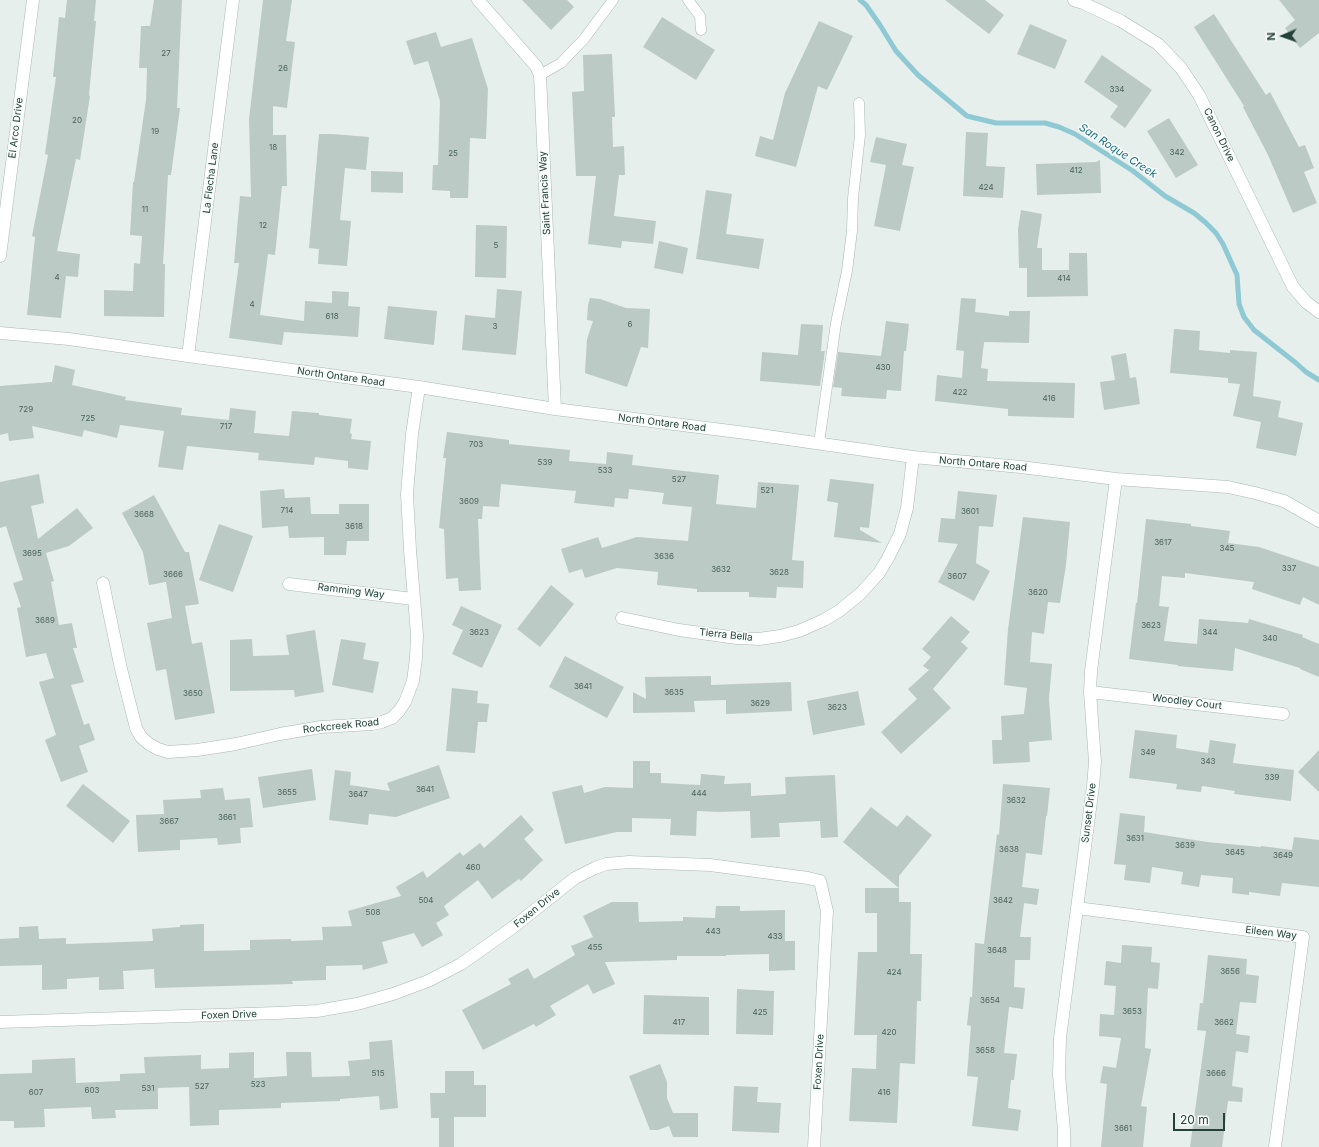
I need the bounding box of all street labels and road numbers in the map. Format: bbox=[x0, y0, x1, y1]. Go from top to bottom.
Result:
street label: El Arco Drive bbox=[6, 97, 26, 159]
street label: Canon Drive bbox=[1201, 106, 1237, 164]
street label: La Flecha Lane bbox=[201, 142, 221, 214]
street label: Saint Francis Way bbox=[537, 151, 553, 235]
street label: North Ontare Road bbox=[296, 365, 386, 389]
street label: North Ontare Road bbox=[617, 412, 707, 434]
street label: North Ontare Road bbox=[938, 454, 1028, 474]
street label: Ramming Way bbox=[317, 581, 385, 601]
street label: Tierra Bella bbox=[699, 626, 753, 644]
street label: Woodley Court bbox=[1151, 692, 1223, 712]
street label: Rockcreek Road bbox=[302, 716, 380, 736]
street label: Sunset Drive bbox=[1079, 782, 1099, 844]
street label: Foxen Drive bbox=[512, 886, 562, 930]
street label: Eileen Way bbox=[1245, 924, 1297, 942]
street label: Foxen Drive bbox=[201, 1008, 257, 1022]
street label: Foxen Drive bbox=[812, 1034, 826, 1090]

